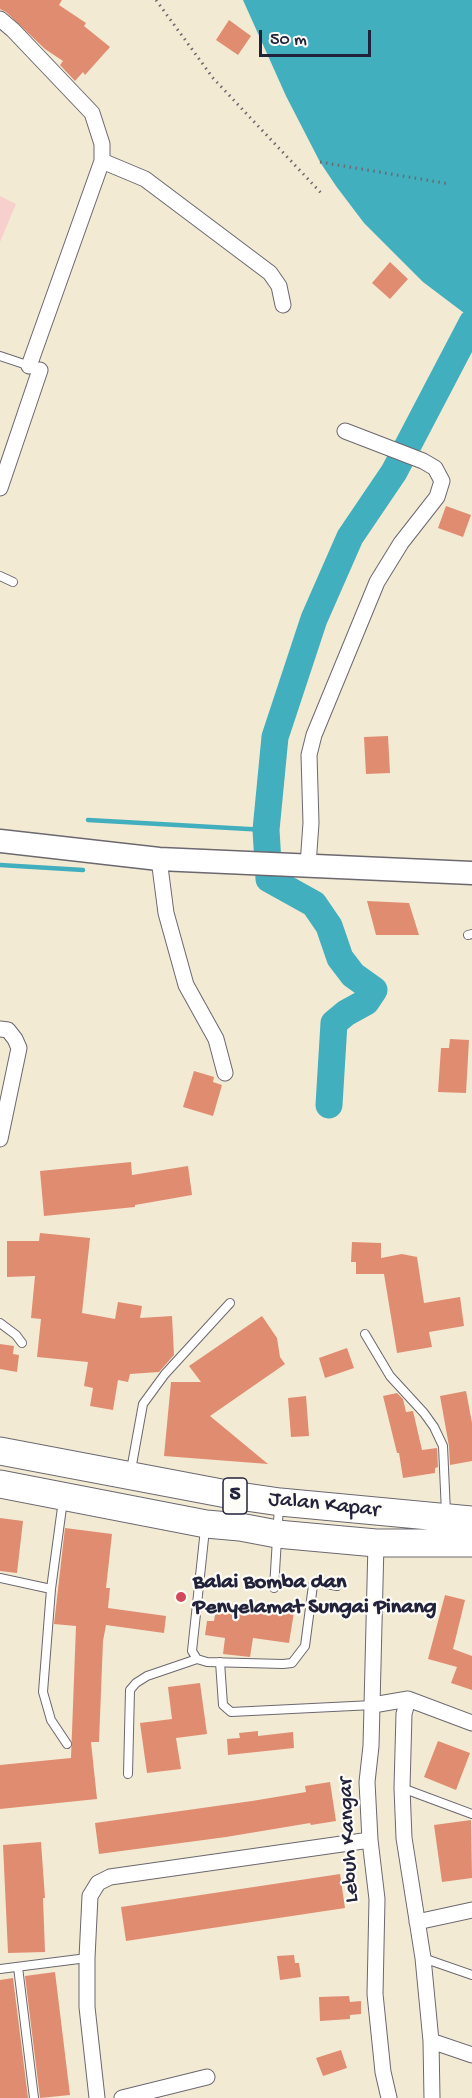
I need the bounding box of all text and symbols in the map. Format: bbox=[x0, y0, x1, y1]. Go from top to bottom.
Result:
scale bar bbox=[262, 18, 374, 56]
text: 50 m bbox=[270, 30, 307, 51]
road number: 5 bbox=[223, 1478, 247, 1514]
street label: Jalan Kapar bbox=[267, 1487, 381, 1525]
place label: Balai Bomba dan Penyelamat Sungai Pinang bbox=[193, 1571, 436, 1622]
marker: Balai Bomba dan Penyelamat Sungai Pinang bbox=[174, 1590, 188, 1604]
street label: Lebuh Kangar bbox=[334, 1777, 366, 1903]

